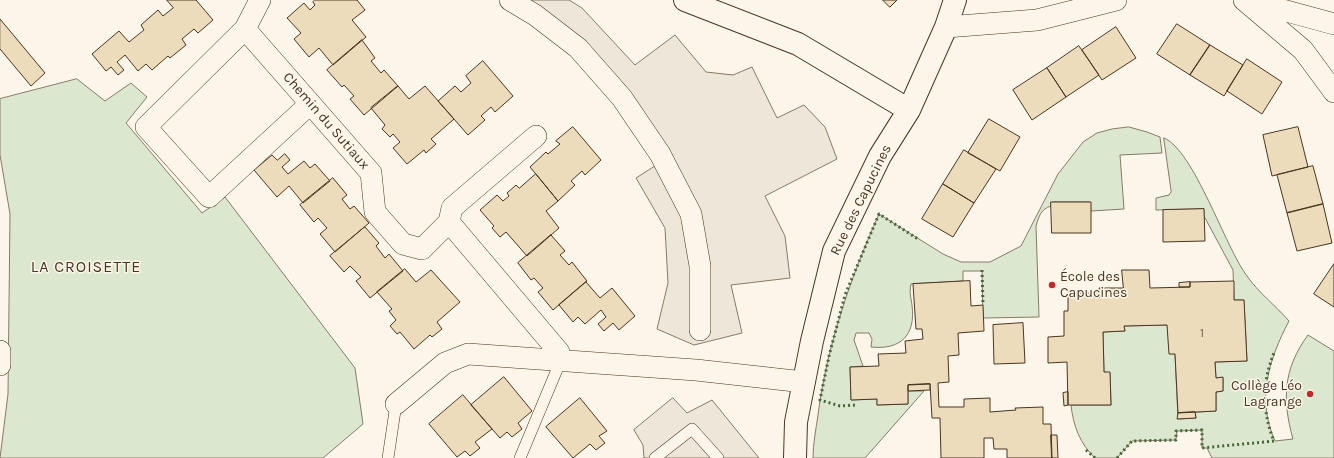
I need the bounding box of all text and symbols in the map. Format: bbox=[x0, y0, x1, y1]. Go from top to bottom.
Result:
street label: Chemin du Sutiaux bbox=[279, 69, 373, 173]
street label: Rue des Capucines bbox=[827, 142, 895, 258]
district label: LA CROISETTE bbox=[31, 257, 141, 277]
place label: École des Capucines bbox=[1060, 269, 1127, 302]
marker: École des Capucines bbox=[1047, 280, 1057, 290]
house number: 1 bbox=[1200, 327, 1204, 341]
place label: Collège Léo Lagrange bbox=[1231, 378, 1302, 410]
marker: Collège Léo Lagrange bbox=[1305, 389, 1315, 399]

